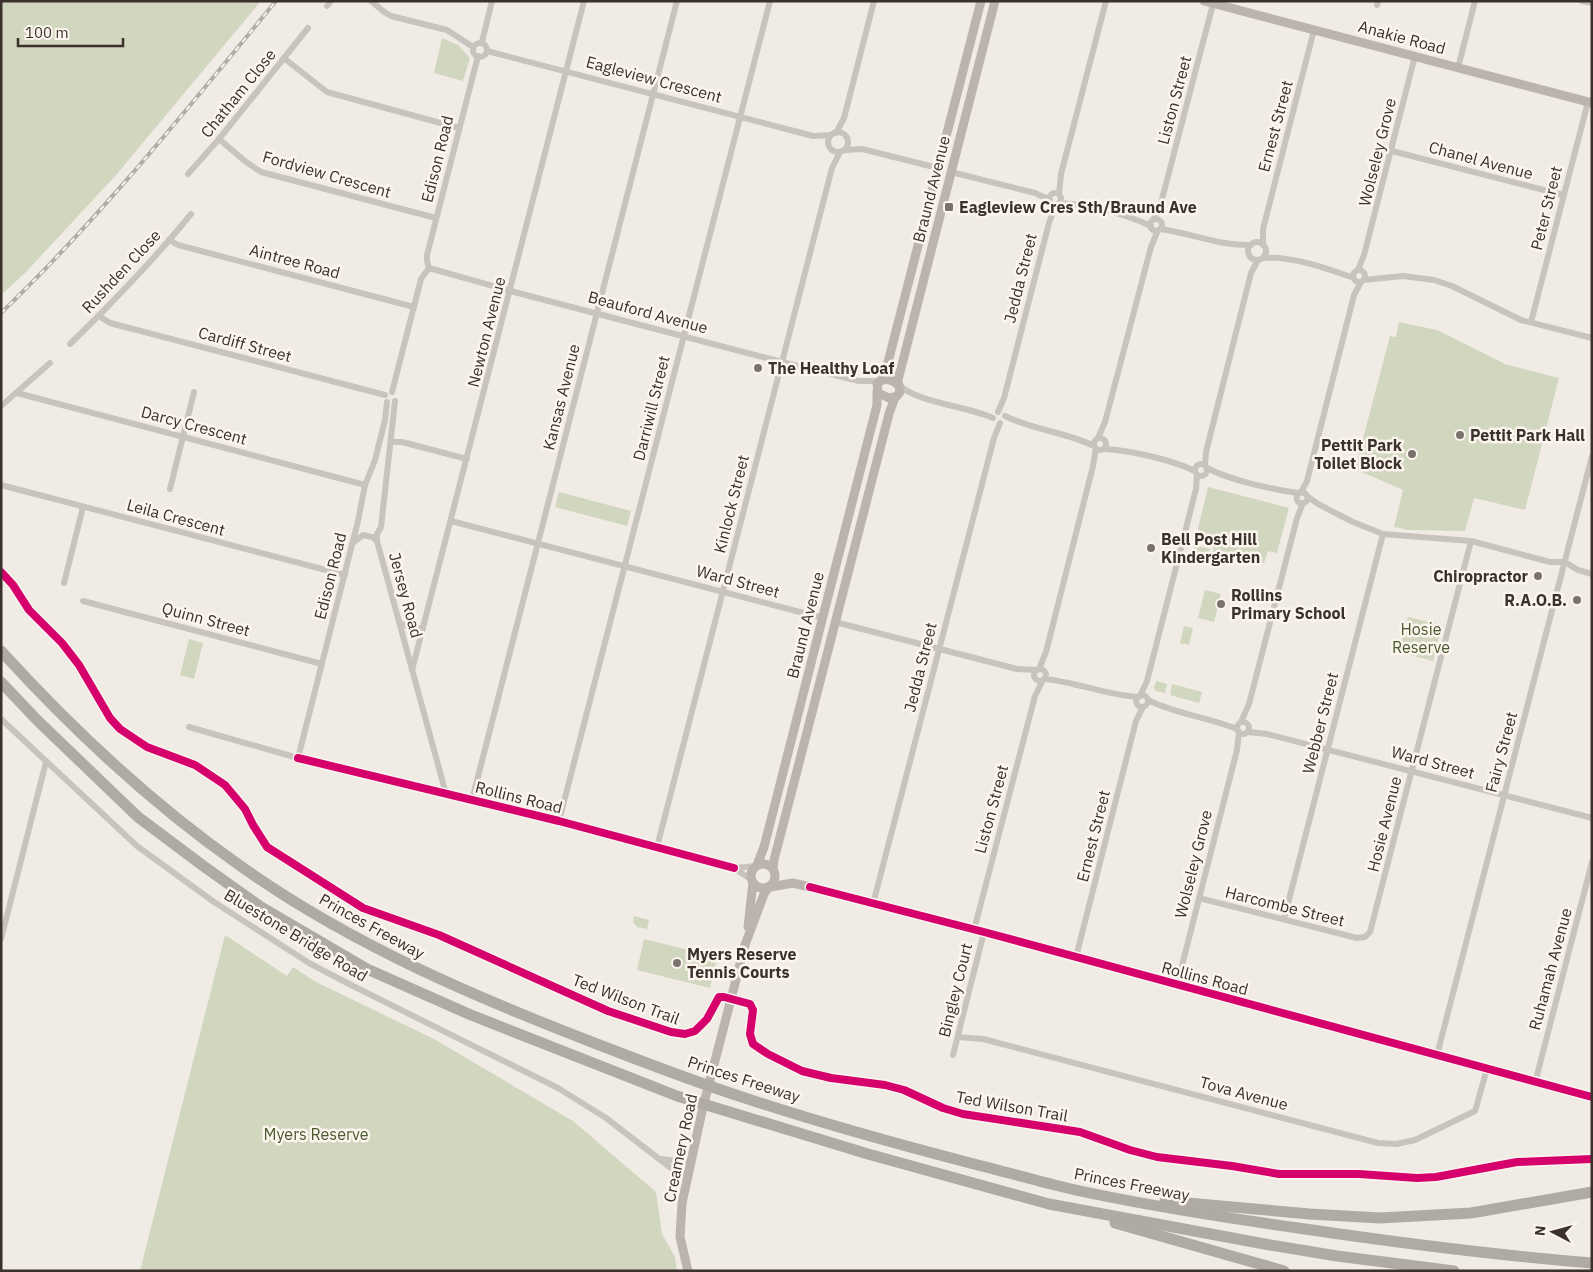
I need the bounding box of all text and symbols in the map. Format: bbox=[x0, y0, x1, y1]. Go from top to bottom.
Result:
scale bar bbox=[18, 15, 122, 47]
street label: Anakie Road bbox=[1356, 16, 1448, 58]
text: 100 m bbox=[25, 23, 69, 42]
street label: Chatham Close bbox=[196, 44, 280, 141]
street label: Eagleview Crescent bbox=[584, 51, 724, 107]
street label: Liston Street bbox=[1153, 53, 1195, 147]
street label: Ernest Street bbox=[1253, 78, 1297, 174]
street label: Wolseley Grove bbox=[1354, 96, 1400, 208]
street label: Edison Road bbox=[417, 113, 457, 205]
street label: Braund Avenue bbox=[908, 133, 954, 245]
street label: Chanel Avenue bbox=[1427, 136, 1535, 184]
street label: Fordview Crescent bbox=[260, 146, 394, 202]
street label: Peter Street bbox=[1526, 164, 1566, 252]
place label: Eagleview Cres Sth/Braund Ave bbox=[959, 197, 1197, 217]
marker: Eagleview Cres Sth/Braund Ave bbox=[943, 201, 955, 213]
street label: Rushden Close bbox=[77, 225, 165, 317]
street label: Jedda Street bbox=[999, 231, 1041, 325]
street label: Aintree Road bbox=[248, 239, 342, 283]
street label: Newton Avenue bbox=[463, 275, 509, 389]
street label: Beauford Avenue bbox=[586, 286, 710, 338]
street label: Cardiff Street bbox=[196, 322, 294, 366]
street label: Kansas Avenue bbox=[538, 342, 584, 452]
street label: Darriwill Street bbox=[628, 353, 674, 463]
place label: The Healthy Loaf bbox=[768, 358, 894, 378]
marker: The Healthy Loaf bbox=[752, 362, 764, 374]
street label: Darcy Crescent bbox=[139, 401, 249, 449]
place label: Pettit Park Hall bbox=[1470, 425, 1585, 445]
marker: Pettit Park Hall bbox=[1454, 429, 1466, 441]
place label: Pettit Park Toilet Block bbox=[1314, 435, 1403, 473]
marker: Pettit Park Toilet Block bbox=[1406, 448, 1418, 460]
street label: Kinlock Street bbox=[709, 453, 753, 555]
street label: Leila Crescent bbox=[125, 494, 227, 540]
place label: Bell Post Hill Kindergarten bbox=[1161, 529, 1260, 567]
street label: Edison Road bbox=[310, 530, 350, 622]
marker: Bell Post Hill Kindergarten bbox=[1145, 542, 1157, 554]
street label: Jersey Road bbox=[385, 550, 427, 640]
street label: Ward Street bbox=[694, 560, 782, 602]
place label: Chiropractor bbox=[1433, 566, 1529, 586]
street label: Braund Avenue bbox=[782, 569, 828, 681]
marker: Chiropractor bbox=[1532, 570, 1544, 582]
place label: Rollins Primary School bbox=[1231, 585, 1346, 623]
place label: R.A.O.B. bbox=[1504, 590, 1567, 610]
marker: R.A.O.B. bbox=[1571, 594, 1583, 606]
street label: Quinn Street bbox=[160, 598, 252, 640]
marker: Rollins Primary School bbox=[1215, 598, 1227, 610]
park label: Hosie Reserve bbox=[1392, 619, 1450, 657]
street label: Jedda Street bbox=[899, 620, 941, 714]
street label: Webber Street bbox=[1298, 670, 1342, 776]
street label: Fairy Street bbox=[1481, 710, 1521, 794]
street label: Ward Street bbox=[1389, 741, 1477, 783]
street label: Liston Street bbox=[970, 762, 1012, 856]
street label: Hosie Avenue bbox=[1362, 774, 1406, 874]
street label: Rollins Road bbox=[473, 777, 565, 817]
street label: Ernest Street bbox=[1072, 788, 1114, 884]
street label: Wolseley Grove bbox=[1170, 808, 1216, 920]
street label: Harcombe Street bbox=[1223, 882, 1347, 930]
street label: Bluestone Bridge Road bbox=[221, 884, 371, 986]
street label: Princes Freeway bbox=[316, 889, 428, 963]
street label: Ruhamah Avenue bbox=[1524, 905, 1576, 1032]
street label: Bingley Court bbox=[934, 941, 976, 1039]
place label: Myers Reserve Tennis Courts bbox=[687, 944, 796, 982]
marker: Myers Reserve Tennis Courts bbox=[671, 957, 683, 969]
street label: Rollins Road bbox=[1159, 957, 1251, 999]
street label: Ted Wilson Trail bbox=[570, 969, 682, 1029]
street label: Princes Freeway bbox=[685, 1051, 803, 1107]
street label: Tova Avenue bbox=[1198, 1072, 1290, 1114]
street label: Ted Wilson Trail bbox=[954, 1086, 1070, 1126]
street label: Creamery Road bbox=[659, 1092, 701, 1204]
park label: Myers Reserve bbox=[263, 1124, 369, 1144]
street label: Princes Freeway bbox=[1073, 1163, 1191, 1205]
north arrow bbox=[1528, 1207, 1578, 1257]
text: N bbox=[1531, 1225, 1550, 1237]

